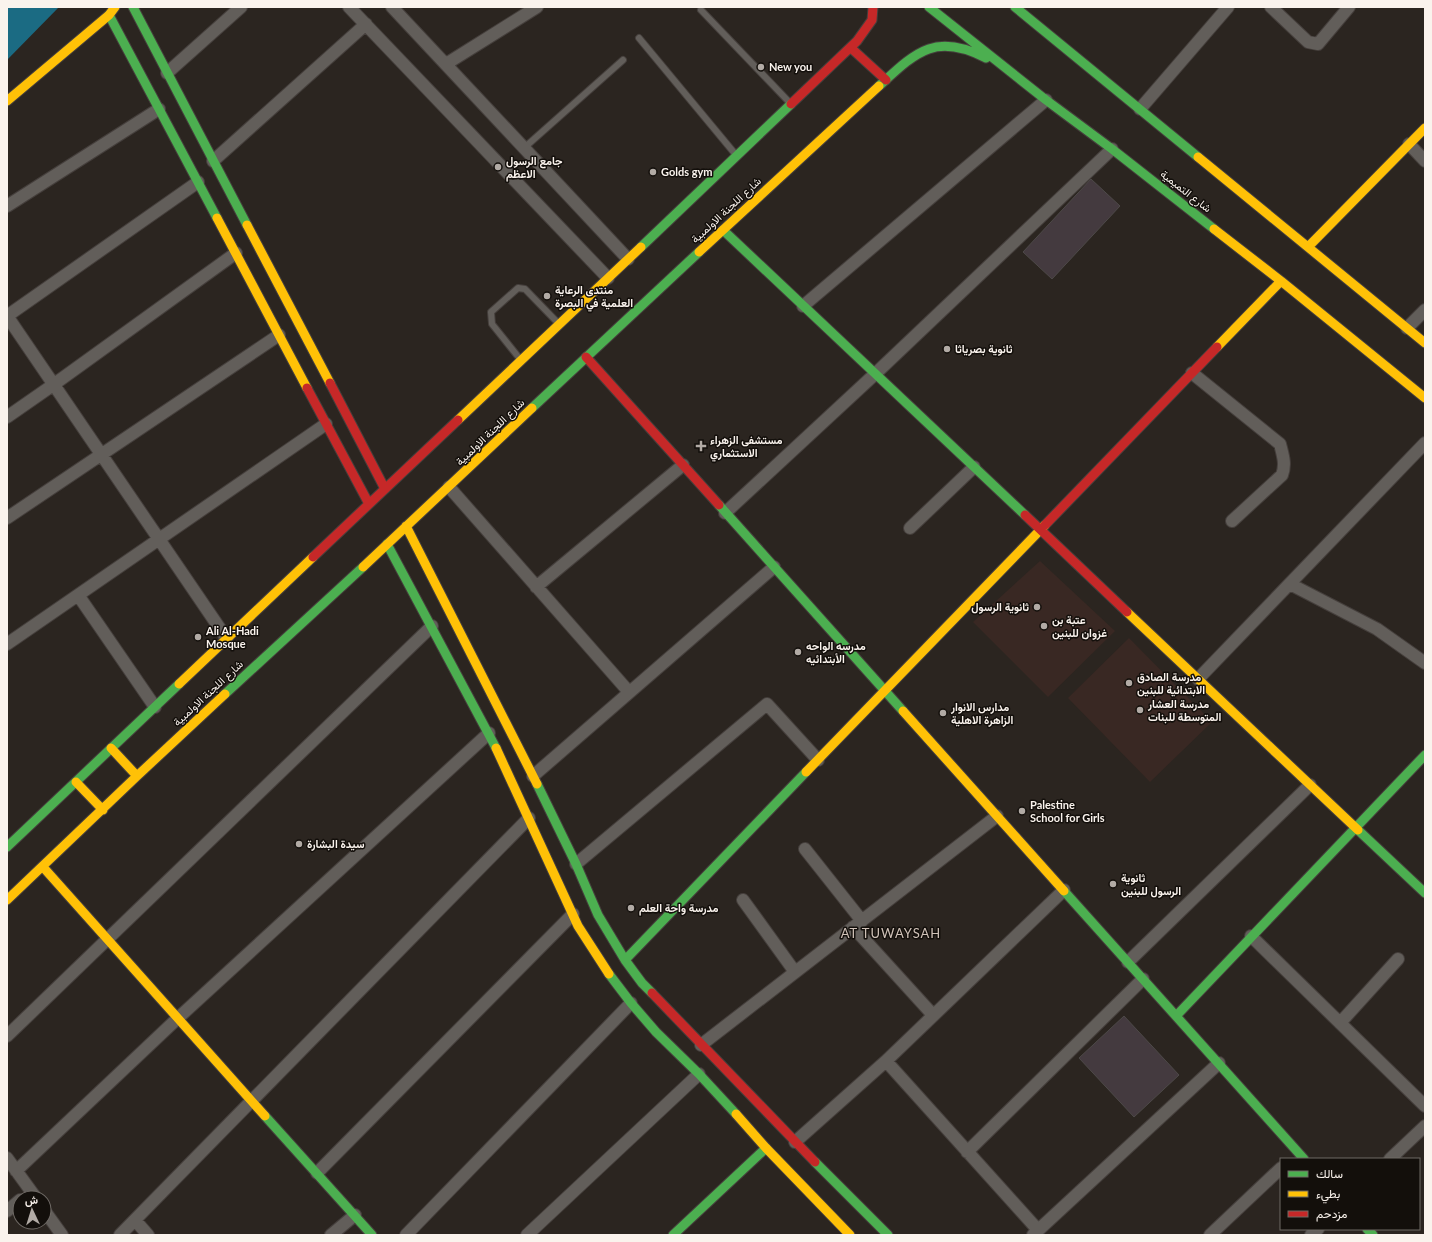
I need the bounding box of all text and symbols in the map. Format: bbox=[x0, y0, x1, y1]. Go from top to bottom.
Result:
place label: New you bbox=[769, 60, 812, 73]
marker: New you bbox=[756, 62, 766, 72]
place label: جامع الرسول الاعظم bbox=[506, 154, 563, 182]
marker: جامع الرسول الاعظم bbox=[493, 162, 503, 172]
place label: Golds gym bbox=[661, 165, 713, 178]
marker: Golds gym bbox=[648, 167, 658, 177]
street label: شارع التميمية bbox=[1157, 167, 1215, 216]
street label: شارع اللجنة الاولمبية bbox=[688, 174, 765, 247]
place label: منتدى الرعاية العلمية في البصرة bbox=[555, 283, 633, 312]
marker: منتدى الرعاية العلمية في البصرة bbox=[542, 291, 552, 301]
place label: ثانوية بصرياثا bbox=[955, 342, 1013, 356]
marker: ثانوية بصرياثا bbox=[942, 344, 952, 354]
street label: شارع اللجنة الاولمبية bbox=[453, 395, 528, 469]
place label: مستشفى الزهراء الاستثماري bbox=[710, 433, 783, 462]
marker: مستشفى الزهراء الاستثماري bbox=[695, 440, 707, 452]
place label: ثانوية الرسول bbox=[971, 600, 1029, 614]
marker: ثانوية الرسول bbox=[1032, 602, 1042, 612]
place label: عتبة بن غزوان للبنين bbox=[1052, 613, 1107, 640]
marker: عتبة بن غزوان للبنين bbox=[1039, 621, 1049, 631]
place label: Ali Al-Hadi Mosque bbox=[205, 624, 259, 650]
marker: Ali Al-Hadi Mosque bbox=[193, 632, 203, 642]
place label: مدرسه الواحه الأبتدائيه bbox=[806, 639, 866, 666]
marker: مدرسه الواحه الأبتدائيه bbox=[793, 647, 803, 657]
street label: شارع اللجنة الاولمبية bbox=[170, 657, 247, 730]
place label: مدرسة الصادق الابتدائية للبنين bbox=[1137, 670, 1205, 697]
marker: مدرسة الصادق الابتدائية للبنين bbox=[1124, 678, 1134, 688]
place label: مدرسة العشار المتوسطة للبنات bbox=[1147, 697, 1221, 724]
place label: مدارس الانوار الزاهرة الاهلية bbox=[950, 700, 1013, 727]
marker: مدرسة العشار المتوسطة للبنات bbox=[1135, 705, 1145, 715]
marker: مدارس الانوار الزاهرة الاهلية bbox=[938, 708, 948, 718]
place label: Palestine School for Girls bbox=[1030, 798, 1105, 824]
marker: Palestine School for Girls bbox=[1017, 806, 1027, 816]
place label: سيدة البشارة bbox=[307, 837, 365, 851]
marker: سيدة البشارة bbox=[294, 839, 304, 849]
place label: ثانوية الرسول للبنين bbox=[1121, 871, 1181, 898]
marker: ثانوية الرسول للبنين bbox=[1108, 879, 1118, 889]
place label: مدرسة واحة العلم bbox=[639, 901, 718, 916]
marker: مدرسة واحة العلم bbox=[626, 903, 636, 913]
district label: AT TUWAYSAH bbox=[841, 925, 941, 941]
legend bbox=[1280, 1158, 1420, 1230]
text: سالك bbox=[1316, 1166, 1343, 1181]
text: بطيء bbox=[1316, 1186, 1340, 1204]
north arrow bbox=[12, 1190, 52, 1230]
text: ش bbox=[24, 1193, 38, 1207]
text: مزدحم bbox=[1316, 1206, 1347, 1222]

